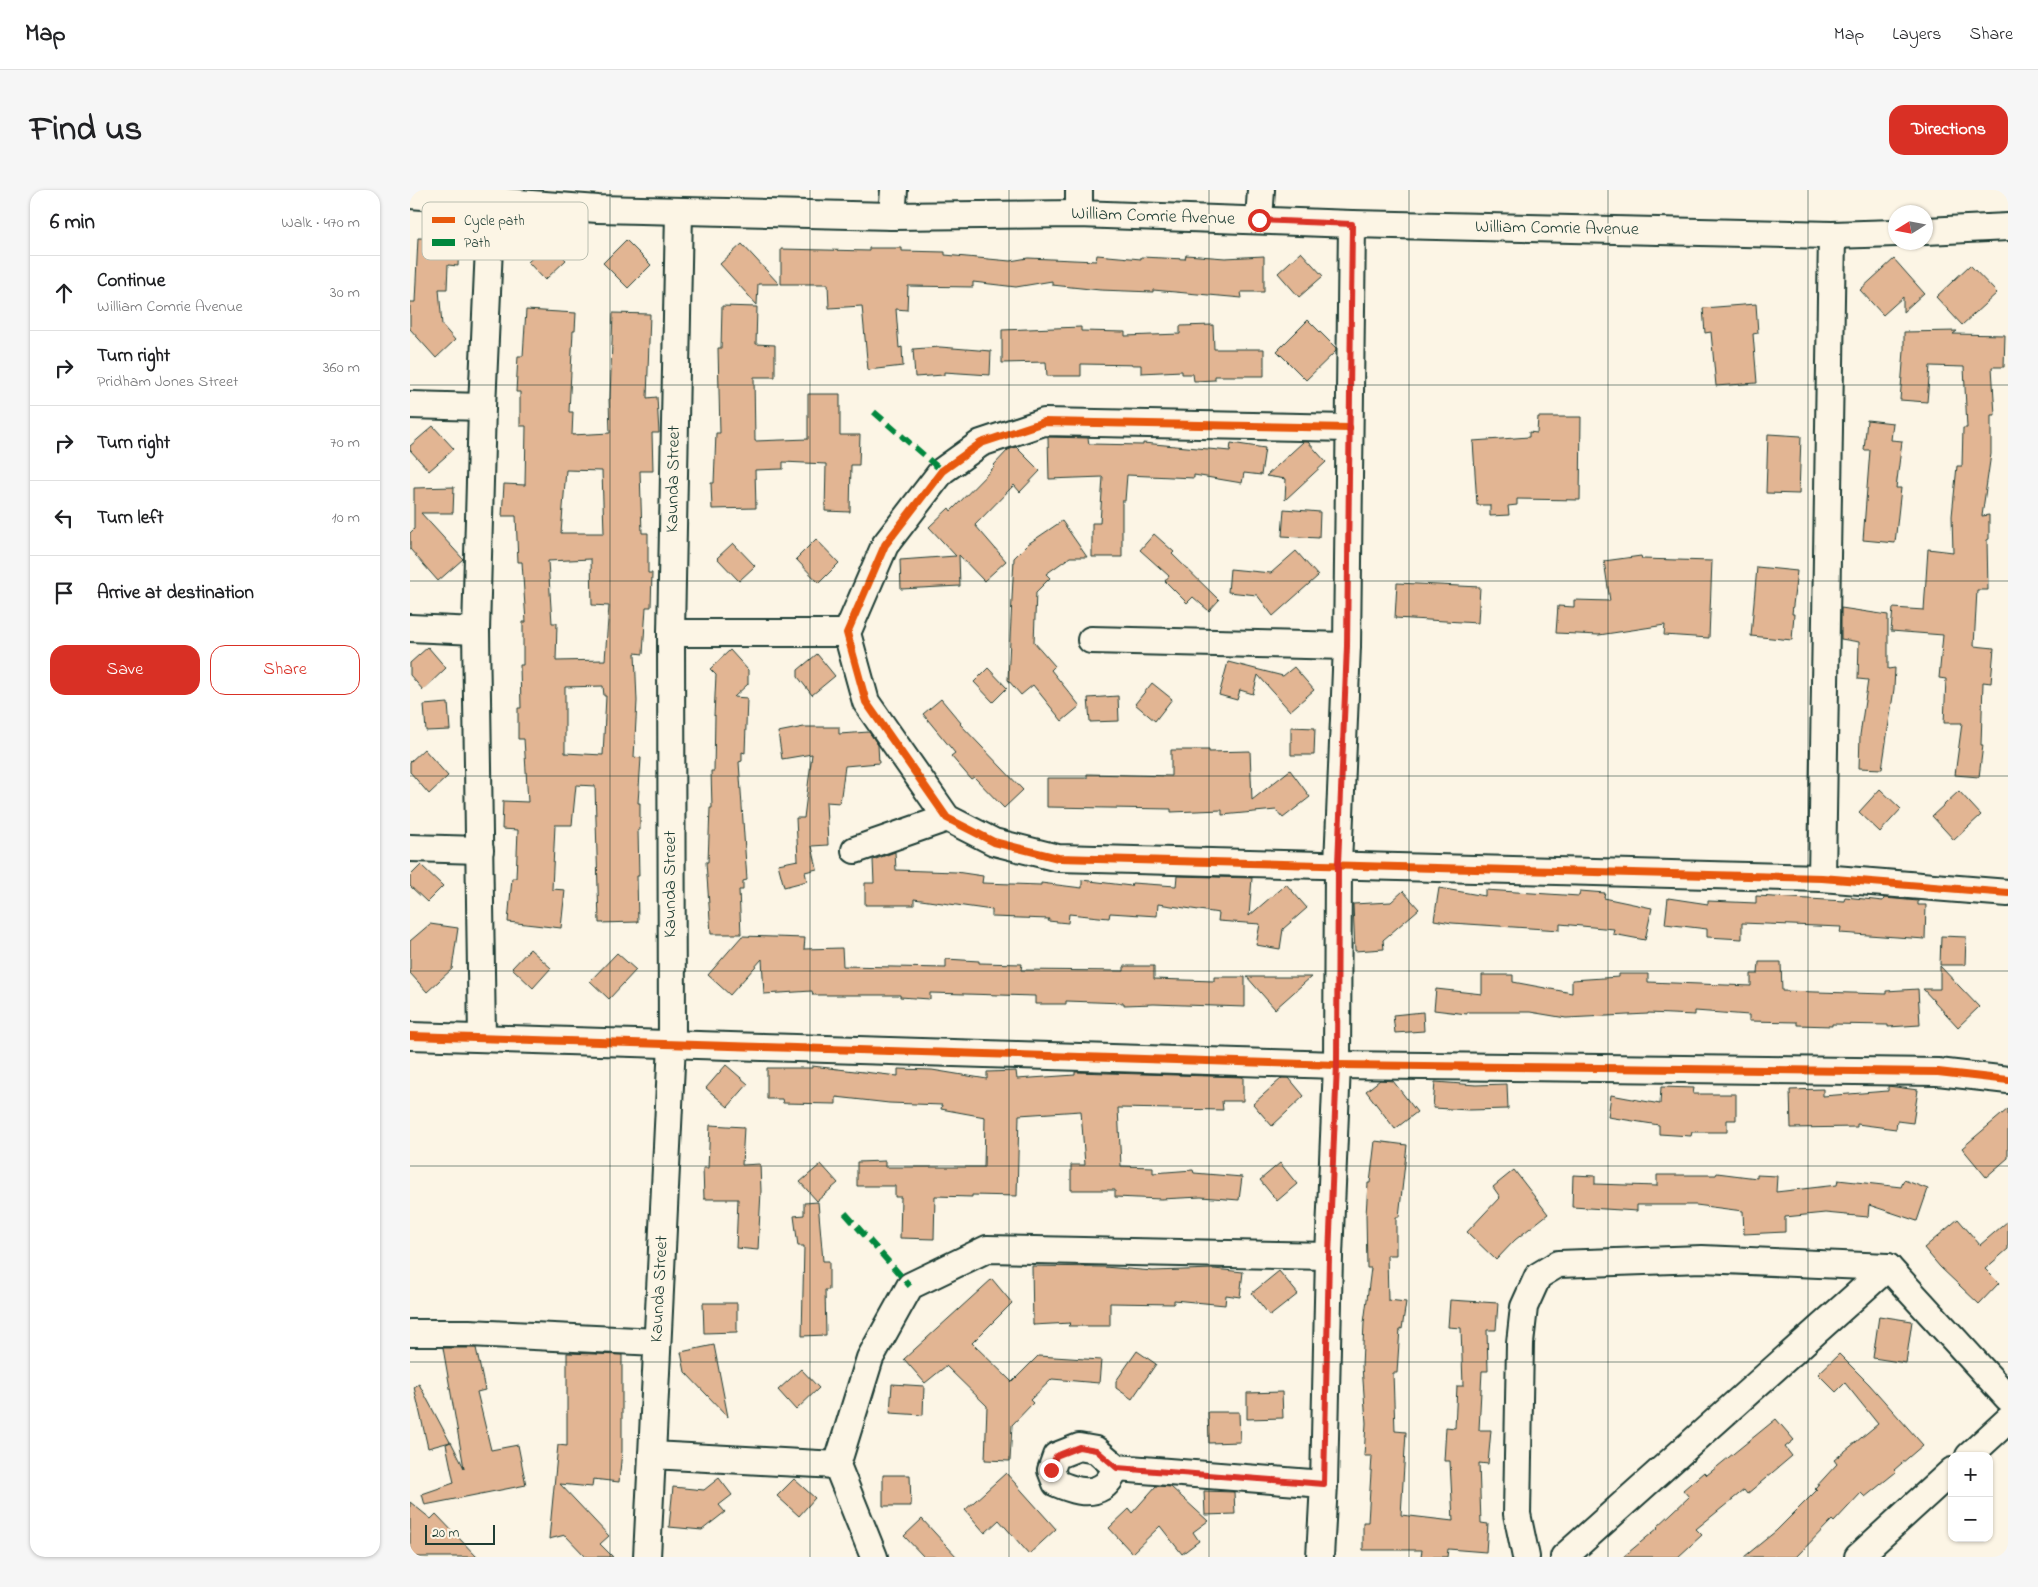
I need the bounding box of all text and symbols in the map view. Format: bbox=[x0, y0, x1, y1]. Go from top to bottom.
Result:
text: Map bbox=[25, 17, 66, 52]
text: Map bbox=[1834, 22, 1864, 48]
text: Layers bbox=[1892, 22, 1942, 48]
text: Share bbox=[1970, 22, 2013, 48]
text: Find us bbox=[30, 105, 142, 156]
button: Directions bbox=[1889, 105, 2008, 155]
street label: William Comrie Avenue bbox=[1071, 201, 1236, 233]
legend bbox=[422, 202, 588, 260]
north arrow bbox=[1888, 205, 1933, 250]
text: 6 min bbox=[50, 208, 95, 238]
route start bbox=[1248, 209, 1271, 232]
text: Walk · 470 m bbox=[281, 211, 360, 235]
text: Cycle path bbox=[464, 211, 525, 233]
street label: William Comrie Avenue bbox=[1475, 215, 1640, 243]
text: Path bbox=[464, 233, 490, 254]
text: Continue bbox=[97, 268, 165, 295]
icon: ahead bbox=[50, 279, 78, 307]
text: 30 m bbox=[330, 281, 360, 305]
text: William Comrie Avenue bbox=[97, 295, 243, 319]
text: Turn right bbox=[97, 343, 170, 370]
icon: right bbox=[50, 354, 78, 382]
text: 360 m bbox=[323, 356, 360, 380]
text: Pridham Jones Street bbox=[97, 370, 238, 394]
street label: Kaunda Street bbox=[660, 425, 688, 533]
icon: right bbox=[50, 429, 78, 457]
text: Turn right bbox=[97, 430, 170, 457]
text: 70 m bbox=[330, 431, 360, 455]
icon: left bbox=[50, 504, 78, 532]
text: Turn left bbox=[97, 505, 164, 532]
text: 10 m bbox=[332, 506, 360, 530]
icon: arrive bbox=[50, 579, 78, 607]
text: Arrive at destination bbox=[97, 580, 254, 607]
button: Save bbox=[50, 645, 200, 695]
button: Share bbox=[210, 645, 360, 695]
street label: Kaunda Street bbox=[658, 830, 684, 938]
street label: Kaunda Street bbox=[644, 1235, 676, 1343]
map controls bbox=[1948, 1452, 1993, 1542]
button: + bbox=[1948, 1452, 1993, 1497]
route end bbox=[1040, 1459, 1063, 1482]
button: − bbox=[1948, 1497, 1993, 1542]
scale bar bbox=[425, 1522, 495, 1545]
text: 20 m bbox=[432, 1523, 459, 1544]

